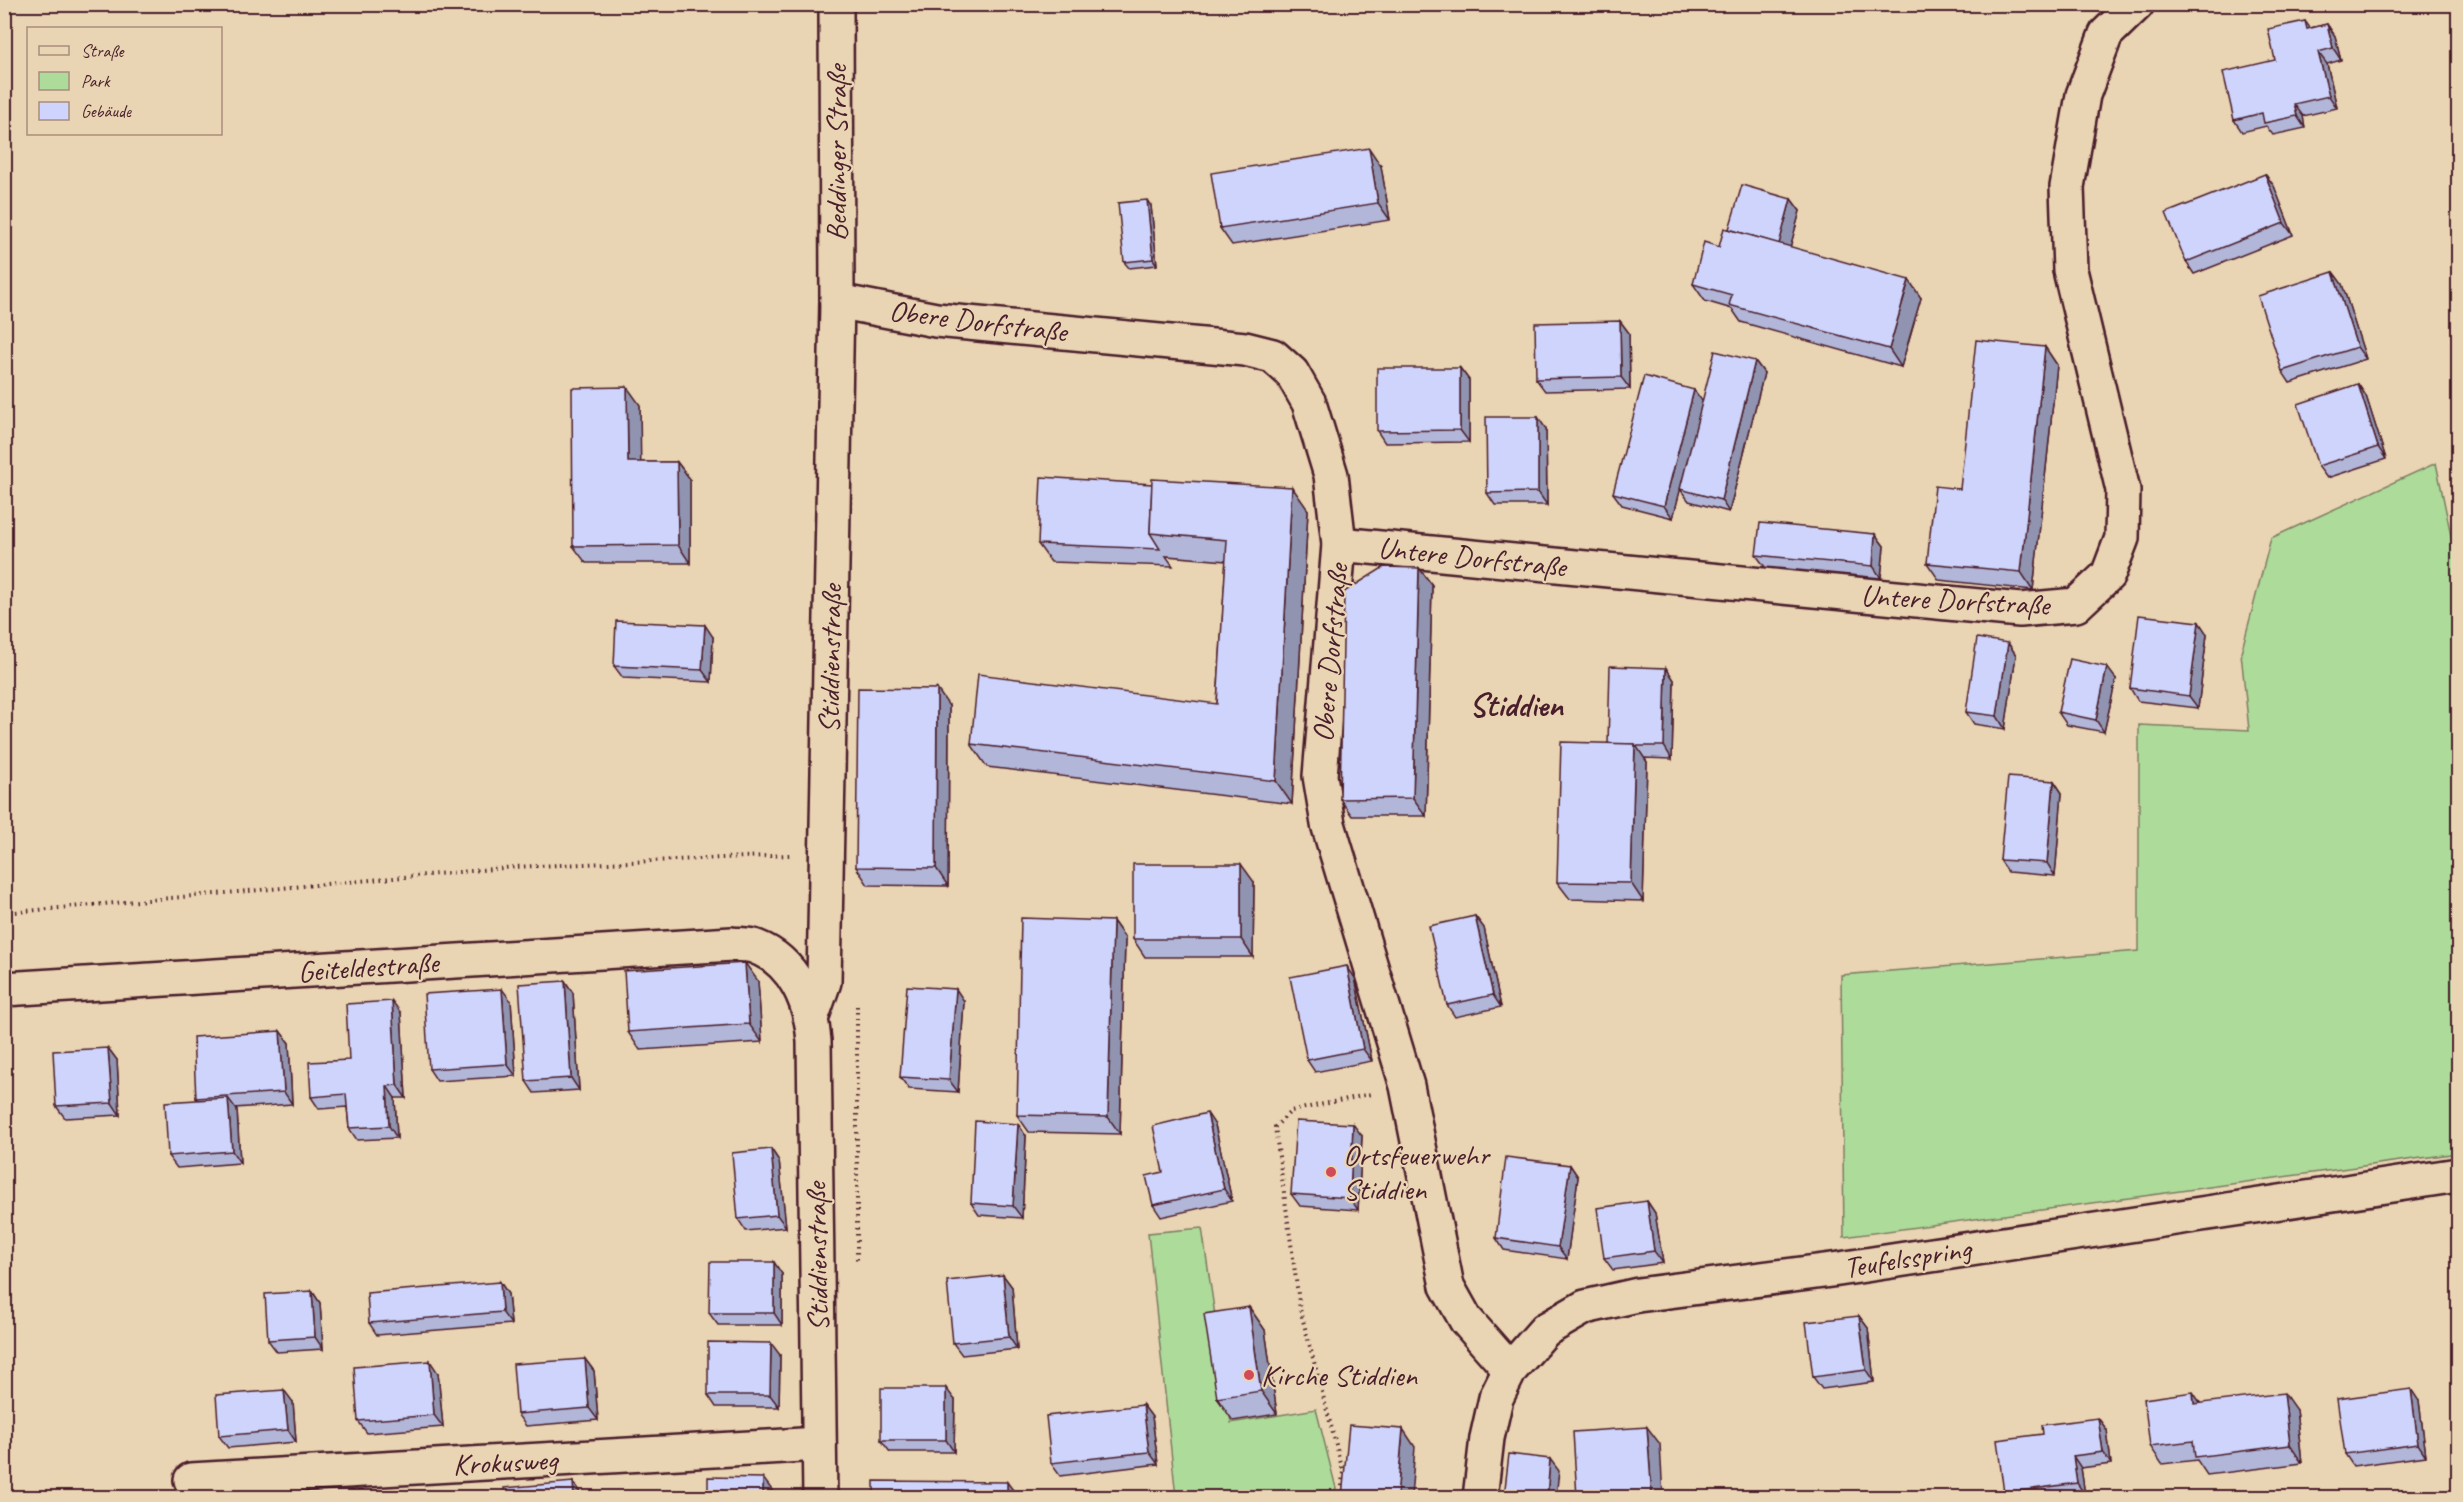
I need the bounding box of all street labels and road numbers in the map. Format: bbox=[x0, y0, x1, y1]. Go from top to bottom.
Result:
street label: Beddinger Straße bbox=[817, 63, 855, 241]
street label: Obere Dorfstraße bbox=[887, 291, 1071, 351]
street label: Untere Dorfstraße bbox=[1376, 528, 1570, 586]
street label: Obere Dorfstraße bbox=[1303, 560, 1357, 744]
street label: Untere Dorfstraße bbox=[1860, 576, 2052, 624]
street label: Stiddienstraße bbox=[810, 582, 850, 734]
street label: Geiteldestraße bbox=[296, 943, 442, 991]
street label: Stiddienstraße bbox=[797, 1180, 837, 1332]
street label: Teufelsspring bbox=[1841, 1229, 1975, 1287]
street label: Krokusweg bbox=[452, 1440, 561, 1484]

